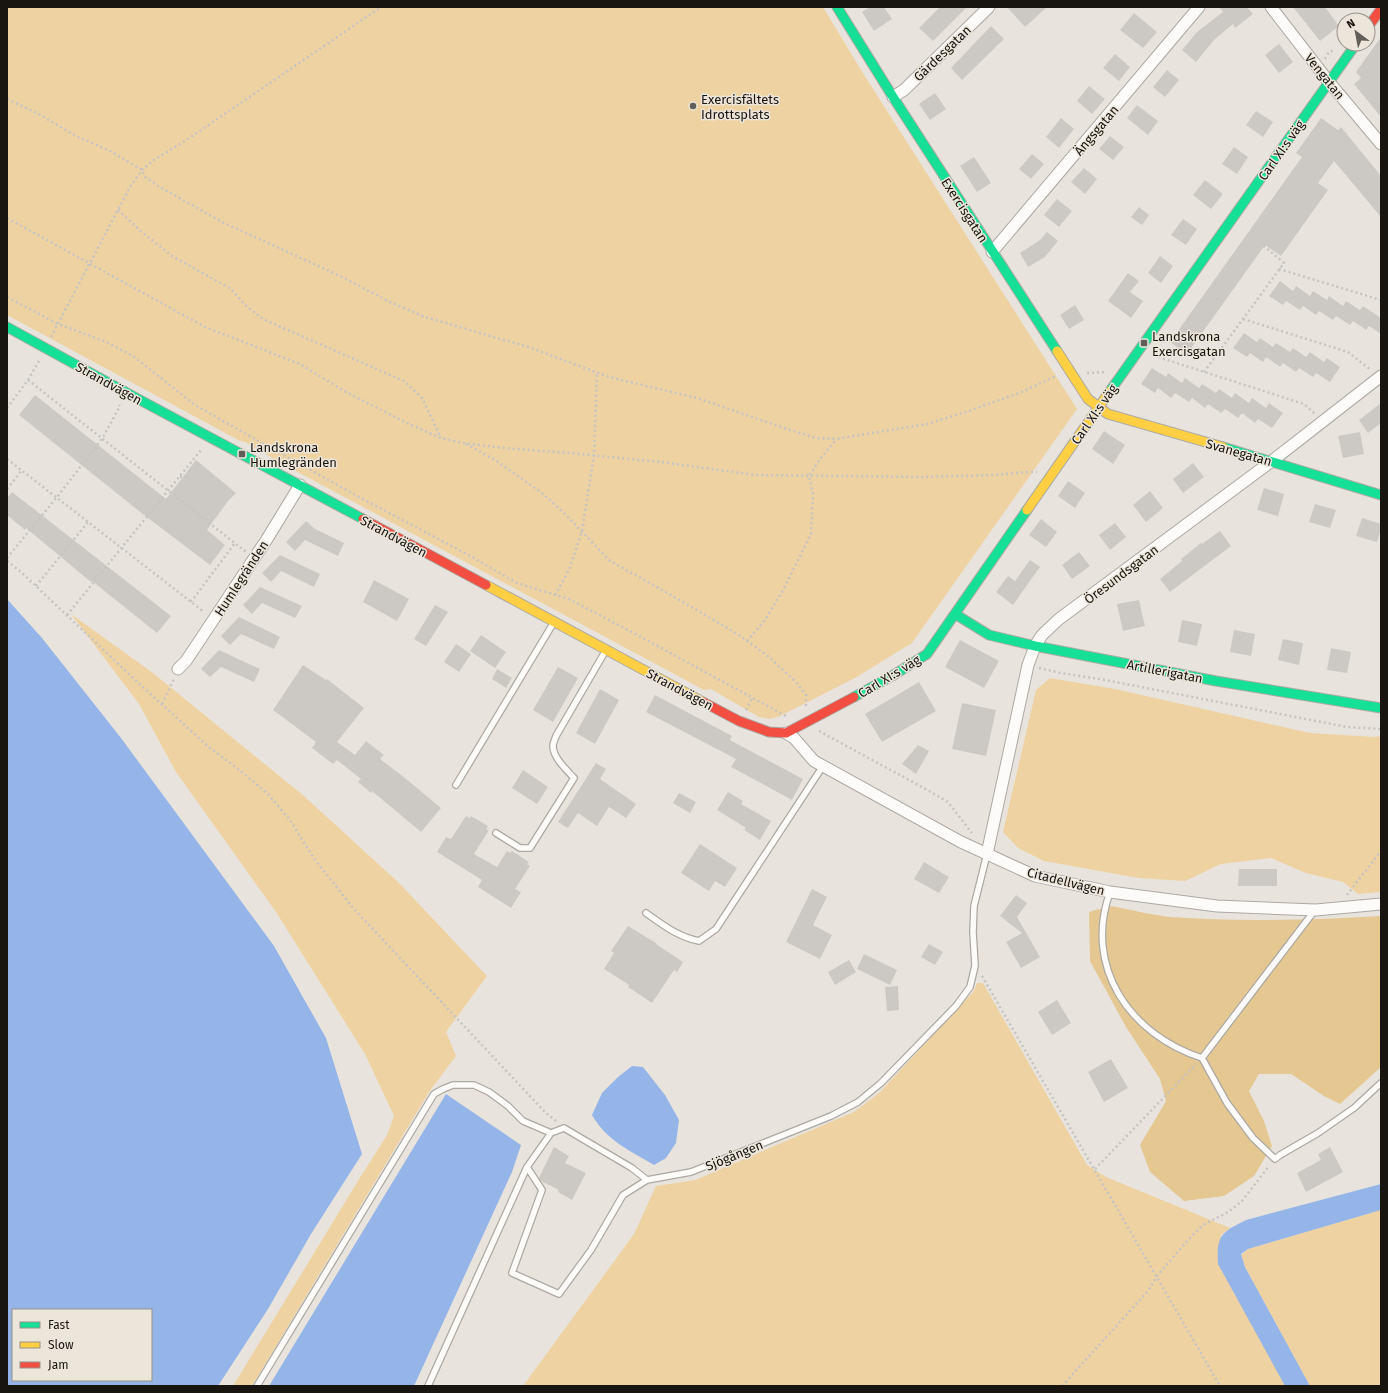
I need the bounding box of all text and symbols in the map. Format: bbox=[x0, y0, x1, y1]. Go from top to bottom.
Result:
north arrow bbox=[1336, 12, 1376, 52]
text: N bbox=[1344, 16, 1358, 31]
street label: Gärdesgatan bbox=[911, 22, 974, 84]
street label: Vengatan bbox=[1302, 50, 1348, 102]
place label: Exercisfältets Idrottsplats bbox=[701, 92, 779, 122]
marker: Exercisfältets Idrottsplats bbox=[688, 101, 698, 111]
street label: Ängsgatan bbox=[1071, 102, 1122, 158]
street label: Carl XI:s väg bbox=[1255, 117, 1308, 183]
street label: Exercisgatan bbox=[938, 175, 991, 245]
place label: Landskrona Exercisgatan bbox=[1152, 329, 1226, 359]
marker: Landskrona Exercisgatan bbox=[1139, 338, 1149, 348]
street label: Strandvägen bbox=[73, 359, 144, 408]
street label: Carl XI:s väg bbox=[1068, 381, 1121, 447]
street label: Svanegatan bbox=[1204, 436, 1274, 469]
place label: Landskrona Humlegränden bbox=[250, 440, 337, 470]
marker: Landskrona Humlegränden bbox=[237, 449, 247, 459]
street label: Strandvägen bbox=[358, 513, 430, 560]
street label: Humlegränden bbox=[211, 538, 271, 619]
street label: Öresundsgatan bbox=[1081, 541, 1161, 607]
street label: Carl XI:s väg bbox=[855, 652, 923, 701]
street label: Artillerigatan bbox=[1126, 657, 1204, 686]
street label: Strandvägen bbox=[644, 666, 716, 713]
street label: Citadellvägen bbox=[1026, 865, 1106, 898]
street label: Sjögången bbox=[703, 1137, 765, 1174]
legend bbox=[12, 1309, 152, 1381]
text: Fast bbox=[48, 1318, 70, 1332]
text: Slow bbox=[48, 1338, 74, 1352]
text: Jam bbox=[48, 1358, 68, 1372]

